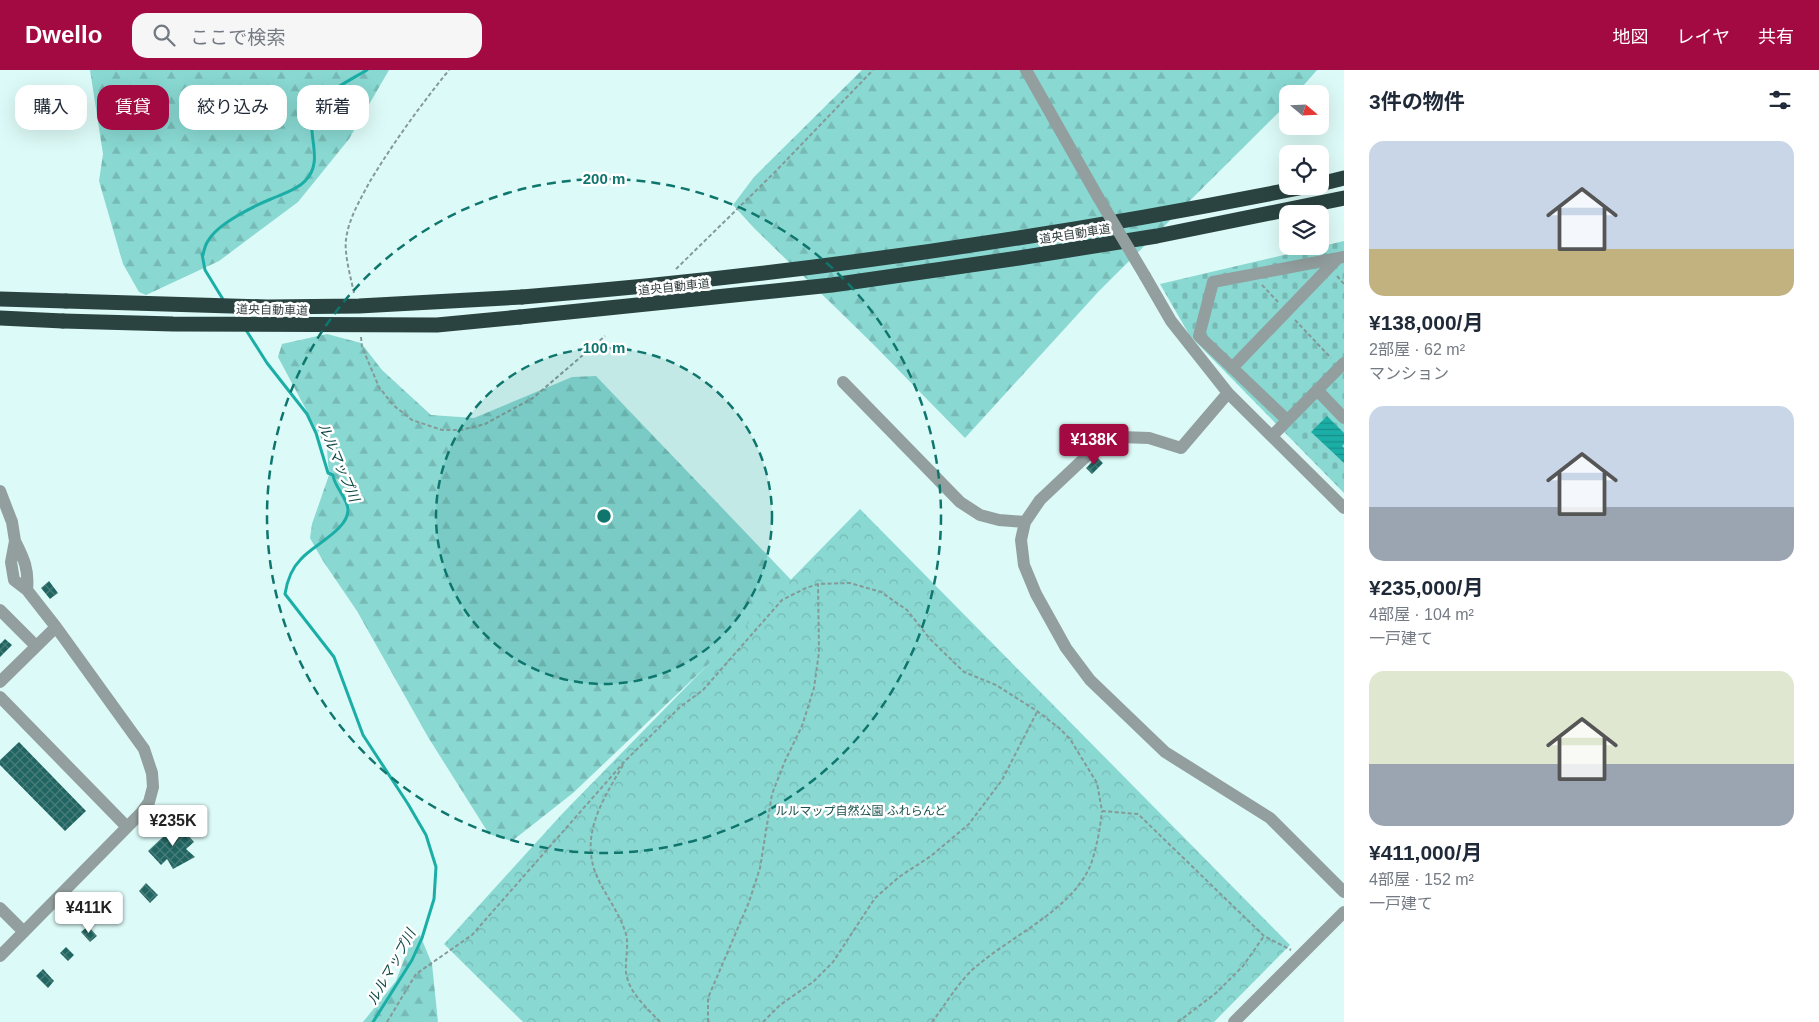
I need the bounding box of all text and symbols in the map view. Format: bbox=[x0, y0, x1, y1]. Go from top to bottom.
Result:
search box bbox=[132, 13, 482, 58]
text: Dwello bbox=[25, 21, 102, 48]
icon: search bbox=[150, 21, 178, 49]
text: ここで検索 bbox=[190, 27, 285, 48]
text: 地図 bbox=[1613, 27, 1649, 47]
text: レイヤ bbox=[1677, 27, 1730, 47]
text: 共有 bbox=[1758, 27, 1794, 47]
chip: 購入 bbox=[15, 85, 87, 130]
chip: 賃貸 bbox=[97, 85, 169, 130]
chip: 絞り込み bbox=[179, 85, 287, 130]
chip: 新着 bbox=[297, 85, 369, 130]
north arrow bbox=[1279, 85, 1329, 135]
map controls bbox=[1279, 85, 1329, 255]
icon: filters bbox=[1766, 86, 1794, 114]
text: 3件の物件 bbox=[1369, 90, 1465, 113]
button: locate bbox=[1279, 145, 1329, 195]
text: 200 m bbox=[583, 170, 625, 187]
icon: home bbox=[1537, 174, 1627, 264]
button: layers bbox=[1279, 205, 1329, 255]
street label: 道央自動車道 bbox=[1038, 221, 1112, 247]
street label: 道央自動車道 bbox=[637, 276, 711, 298]
street label: 道央自動車道 bbox=[236, 302, 308, 318]
text: ¥138,000/月 bbox=[1369, 311, 1483, 334]
text: 100 m bbox=[583, 339, 625, 356]
text: 2部屋 · 62 m² bbox=[1369, 341, 1465, 358]
text: マンション bbox=[1369, 365, 1449, 382]
water label: ルルマップ川 bbox=[315, 420, 364, 506]
pin: ¥138K bbox=[1059, 424, 1129, 466]
text: ¥138K bbox=[1070, 431, 1118, 448]
icon: home bbox=[1537, 439, 1627, 529]
centre of rings bbox=[595, 507, 613, 525]
text: ¥235,000/月 bbox=[1369, 576, 1483, 599]
text: 4部屋 · 104 m² bbox=[1369, 606, 1474, 623]
text: 一戸建て bbox=[1369, 630, 1433, 647]
icon: home bbox=[1537, 704, 1627, 794]
pin: ¥235K bbox=[138, 804, 208, 847]
park label: ルルマップ自然公園 ふれらんど bbox=[776, 804, 946, 818]
text: ¥235K bbox=[149, 812, 197, 829]
text: ¥411,000/月 bbox=[1369, 841, 1482, 864]
text: 4部屋 · 152 m² bbox=[1369, 871, 1474, 888]
pin: ¥411K bbox=[54, 892, 124, 934]
text: 一戸建て bbox=[1369, 895, 1433, 912]
text: ¥411K bbox=[66, 899, 112, 916]
water label: ルルマップ川 bbox=[364, 925, 419, 1008]

